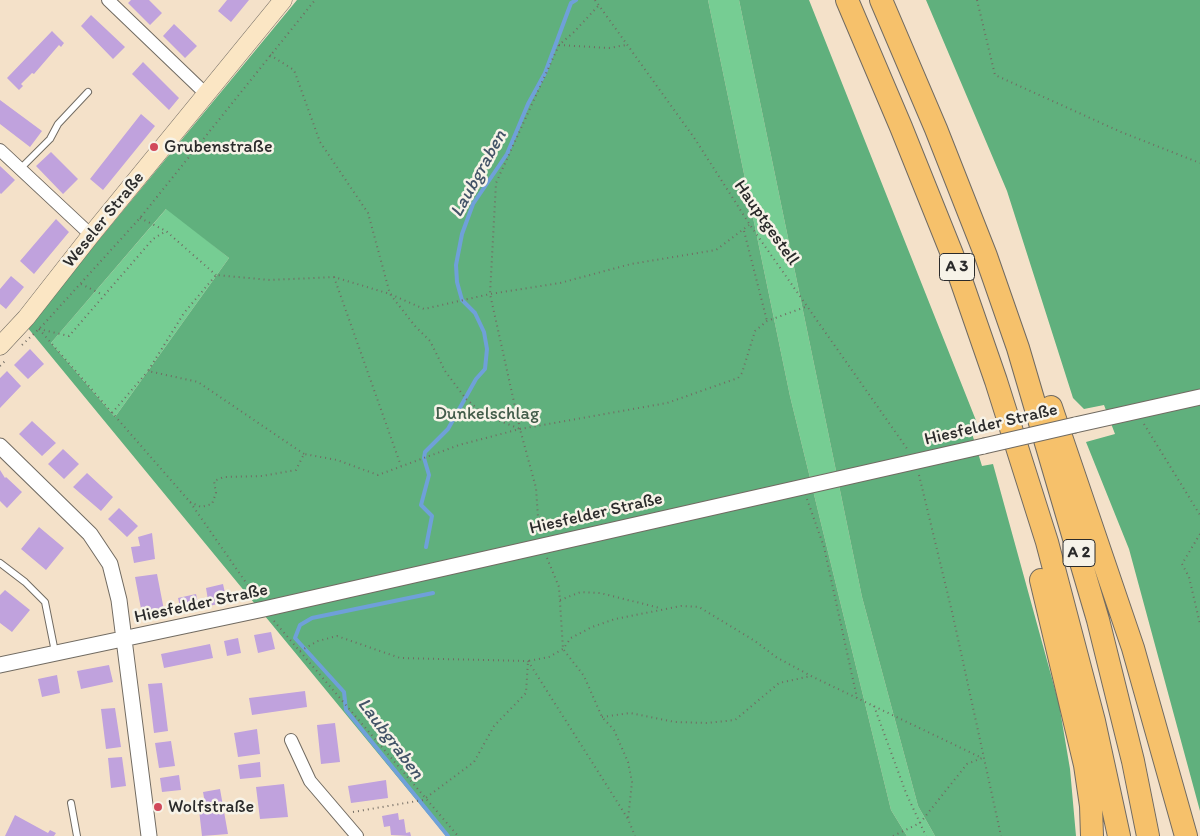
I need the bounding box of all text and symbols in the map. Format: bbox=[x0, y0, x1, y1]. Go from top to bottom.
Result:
water label: Laubgraben bbox=[446, 127, 512, 221]
place label: Grubenstraße bbox=[164, 136, 272, 158]
marker: Grubenstraße bbox=[148, 141, 160, 153]
street label: Weseler Straße bbox=[59, 168, 149, 272]
street label: Hauptgestell bbox=[729, 176, 803, 270]
road number: A 3 bbox=[940, 253, 974, 280]
street label: Hiesfelder Straße bbox=[922, 399, 1060, 451]
park label: Dunkelschlag bbox=[435, 403, 539, 425]
street label: Hiesfelder Straße bbox=[527, 488, 665, 540]
road number: A 2 bbox=[1063, 540, 1095, 566]
street label: Hiesfelder Straße bbox=[132, 579, 270, 629]
water label: Laubgraben bbox=[352, 694, 428, 784]
place label: Wolfstraße bbox=[168, 796, 254, 818]
marker: Wolfstraße bbox=[152, 801, 164, 813]

